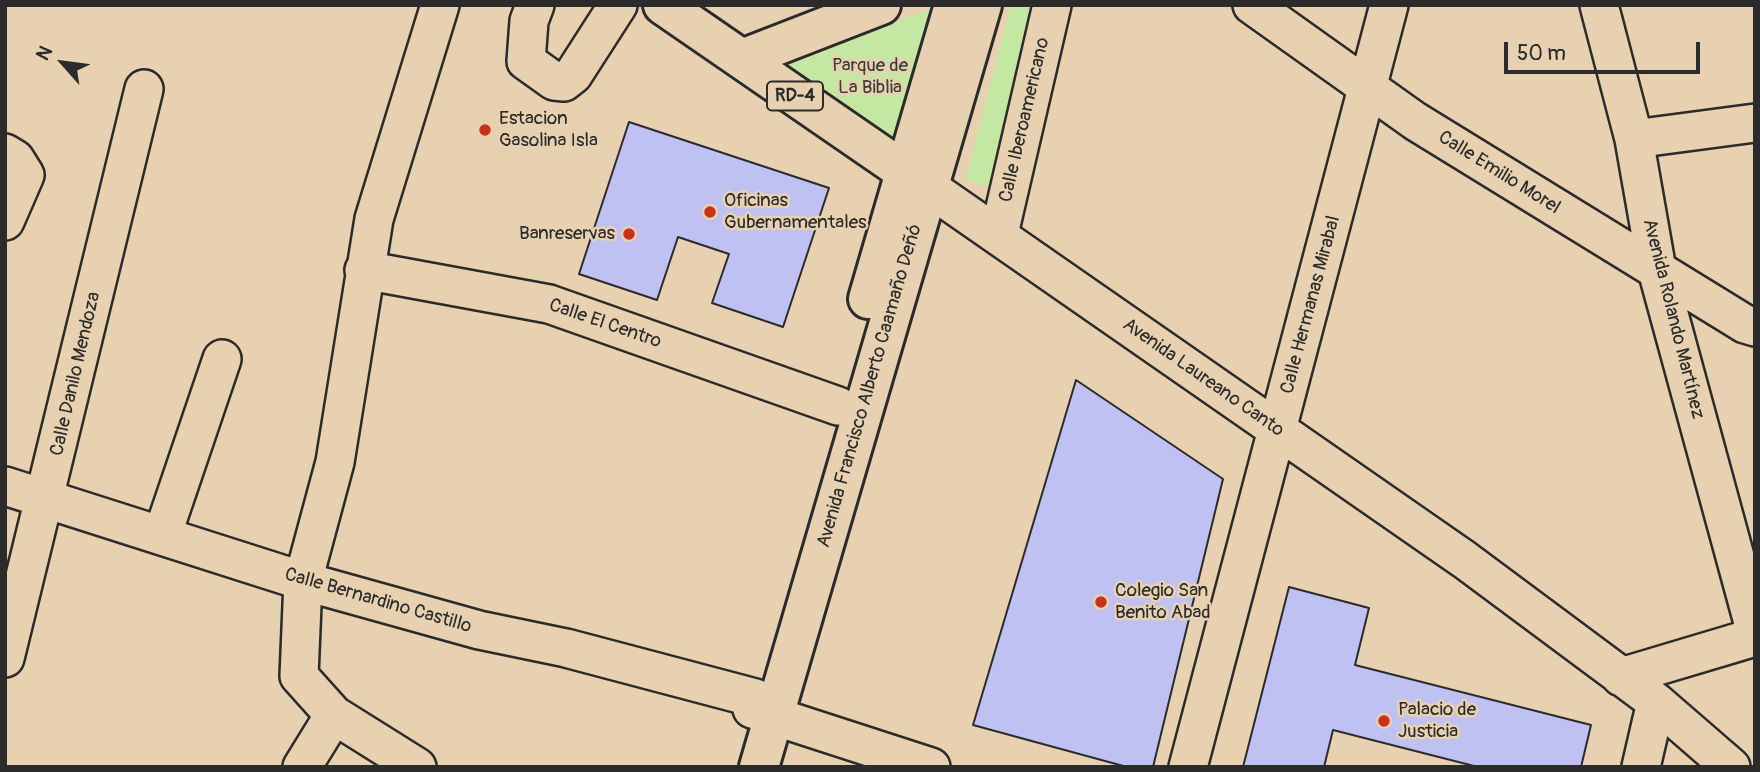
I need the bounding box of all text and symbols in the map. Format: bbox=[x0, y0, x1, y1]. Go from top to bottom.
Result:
north arrow bbox=[28, 28, 98, 98]
scale bar bbox=[1508, 28, 1704, 72]
street label: Calle Iberoamericano bbox=[995, 35, 1055, 205]
text: 50 m bbox=[1517, 40, 1566, 67]
text: N bbox=[31, 42, 58, 64]
park label: Parque de La Biblia bbox=[832, 55, 908, 99]
road number: RD-4 bbox=[767, 82, 823, 110]
place label: Estacion Gasolina Isla bbox=[499, 108, 598, 152]
marker: Estacion Gasolina Isla bbox=[477, 122, 493, 138]
street label: Calle Emilio Morel bbox=[1434, 126, 1564, 220]
place label: Oficinas Gubernamentales bbox=[724, 190, 867, 234]
marker: Oficinas Gubernamentales bbox=[702, 204, 718, 220]
street label: Calle Hermanas Mirabal bbox=[1276, 214, 1346, 396]
street label: Avenida Rolando Martínez bbox=[1637, 217, 1709, 421]
street label: Avenida Francisco Alberto Caamaño Deñó bbox=[813, 222, 927, 550]
place label: Banreservas bbox=[519, 223, 615, 245]
marker: Banreservas bbox=[621, 226, 637, 242]
street label: Calle Danilo Mendoza bbox=[46, 290, 106, 458]
street label: Calle El Centro bbox=[546, 294, 664, 354]
street label: Avenida Laureano Canto bbox=[1118, 314, 1288, 442]
street label: Calle Bernardino Castillo bbox=[282, 563, 474, 639]
place label: Colegio San Benito Abad bbox=[1115, 580, 1211, 624]
marker: Colegio San Benito Abad bbox=[1093, 594, 1109, 610]
place label: Palacio de Justicia bbox=[1398, 699, 1476, 743]
marker: Palacio de Justicia bbox=[1376, 713, 1392, 729]

